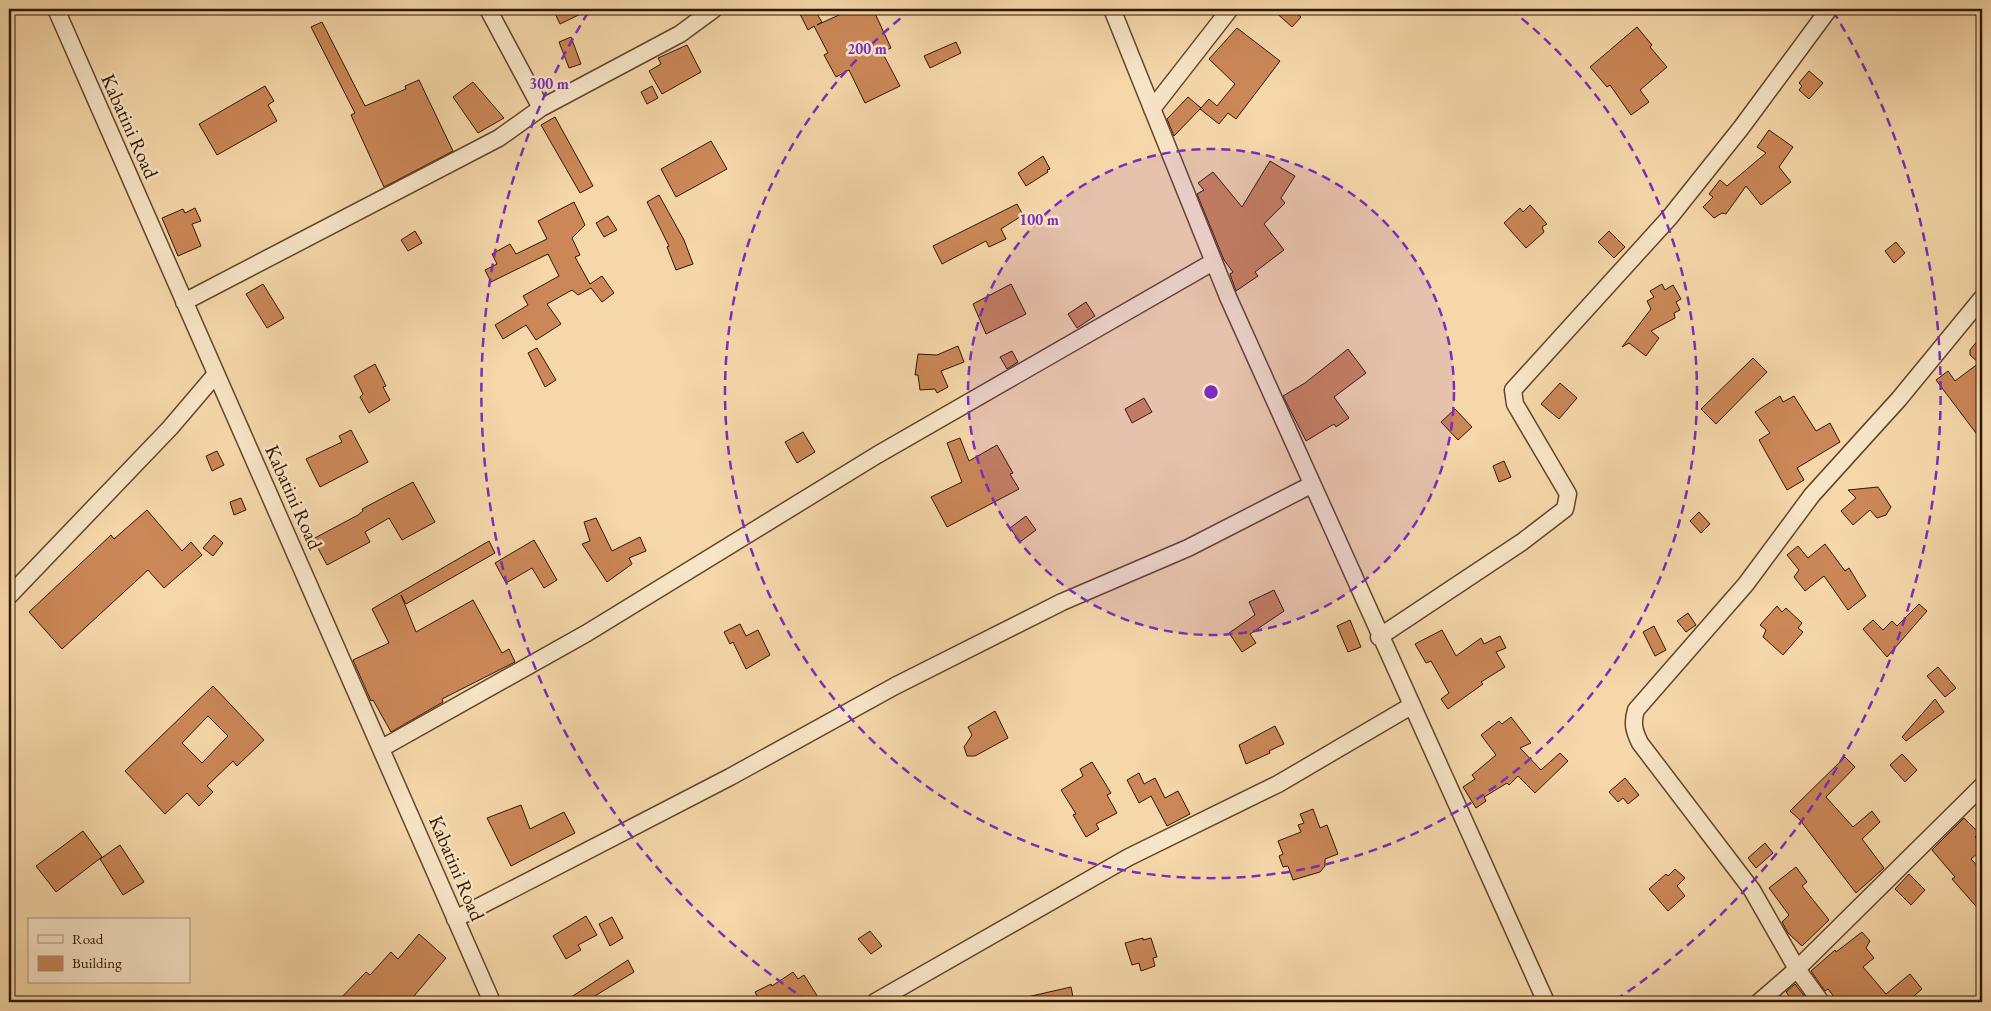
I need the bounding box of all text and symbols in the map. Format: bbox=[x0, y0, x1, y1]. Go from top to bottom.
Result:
text: 200 m bbox=[847, 39, 887, 58]
street label: Kabatini Road bbox=[95, 70, 165, 183]
text: 300 m bbox=[529, 74, 569, 93]
text: 100 m bbox=[1019, 210, 1059, 229]
centre of rings bbox=[1202, 383, 1220, 401]
street label: Kabatini Road bbox=[259, 441, 329, 554]
street label: Kabatini Road bbox=[423, 811, 491, 925]
legend bbox=[28, 918, 190, 984]
text: Road bbox=[72, 929, 104, 948]
text: Building bbox=[72, 953, 122, 972]

